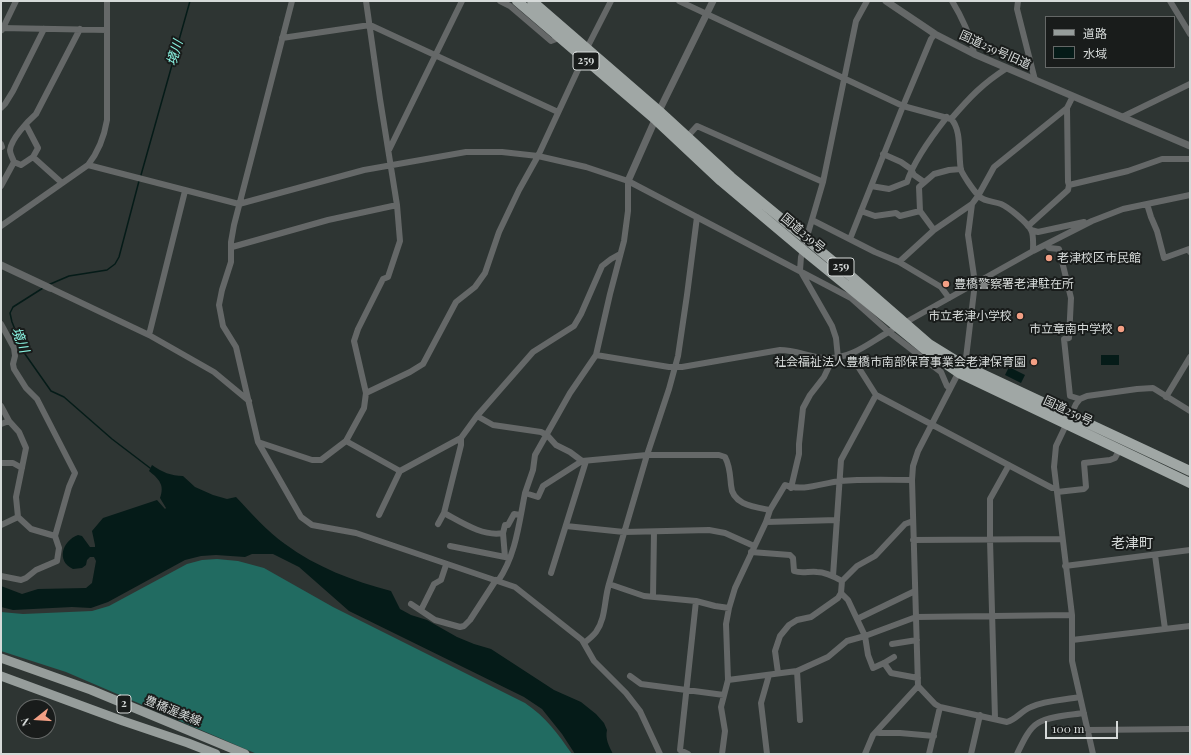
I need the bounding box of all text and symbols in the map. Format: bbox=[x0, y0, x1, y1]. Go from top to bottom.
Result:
legend bbox=[1045, 16, 1175, 68]
text: 道路 bbox=[1083, 25, 1107, 41]
street label: 国道259号旧道 bbox=[957, 28, 1033, 72]
water label: 境川 bbox=[164, 38, 186, 68]
text: 水域 bbox=[1083, 45, 1107, 61]
road number: 259 bbox=[573, 52, 599, 70]
street label: 国道259号 bbox=[778, 211, 828, 255]
place label: 老津校区市民館 bbox=[1057, 251, 1141, 265]
marker: 老津校区市民館 bbox=[1044, 253, 1054, 263]
road number: 259 bbox=[828, 258, 854, 276]
place label: 豊橋警察署老津駐在所 bbox=[954, 277, 1074, 291]
marker: 豊橋警察署老津駐在所 bbox=[941, 279, 951, 289]
place label: 市立老津小学校 bbox=[928, 309, 1012, 323]
marker: 市立老津小学校 bbox=[1015, 311, 1025, 321]
place label: 市立章南中学校 bbox=[1029, 322, 1113, 336]
marker: 市立章南中学校 bbox=[1116, 324, 1126, 334]
water label: 境川 bbox=[8, 325, 32, 355]
place label: 社会福祉法人豊橋市南部保育事業会老津保育園 bbox=[774, 355, 1026, 369]
marker: 社会福祉法人豊橋市南部保育事業会老津保育園 bbox=[1029, 357, 1039, 367]
street label: 国道259号 bbox=[1041, 393, 1095, 429]
district label: 老津町 bbox=[1111, 536, 1153, 552]
street label: 豊橋渥美線 bbox=[142, 693, 204, 729]
road number: 2 bbox=[117, 695, 131, 713]
north arrow bbox=[16, 699, 56, 739]
scale bar bbox=[1047, 713, 1120, 739]
text: N bbox=[17, 716, 33, 728]
text: 100 m bbox=[1052, 720, 1084, 736]

